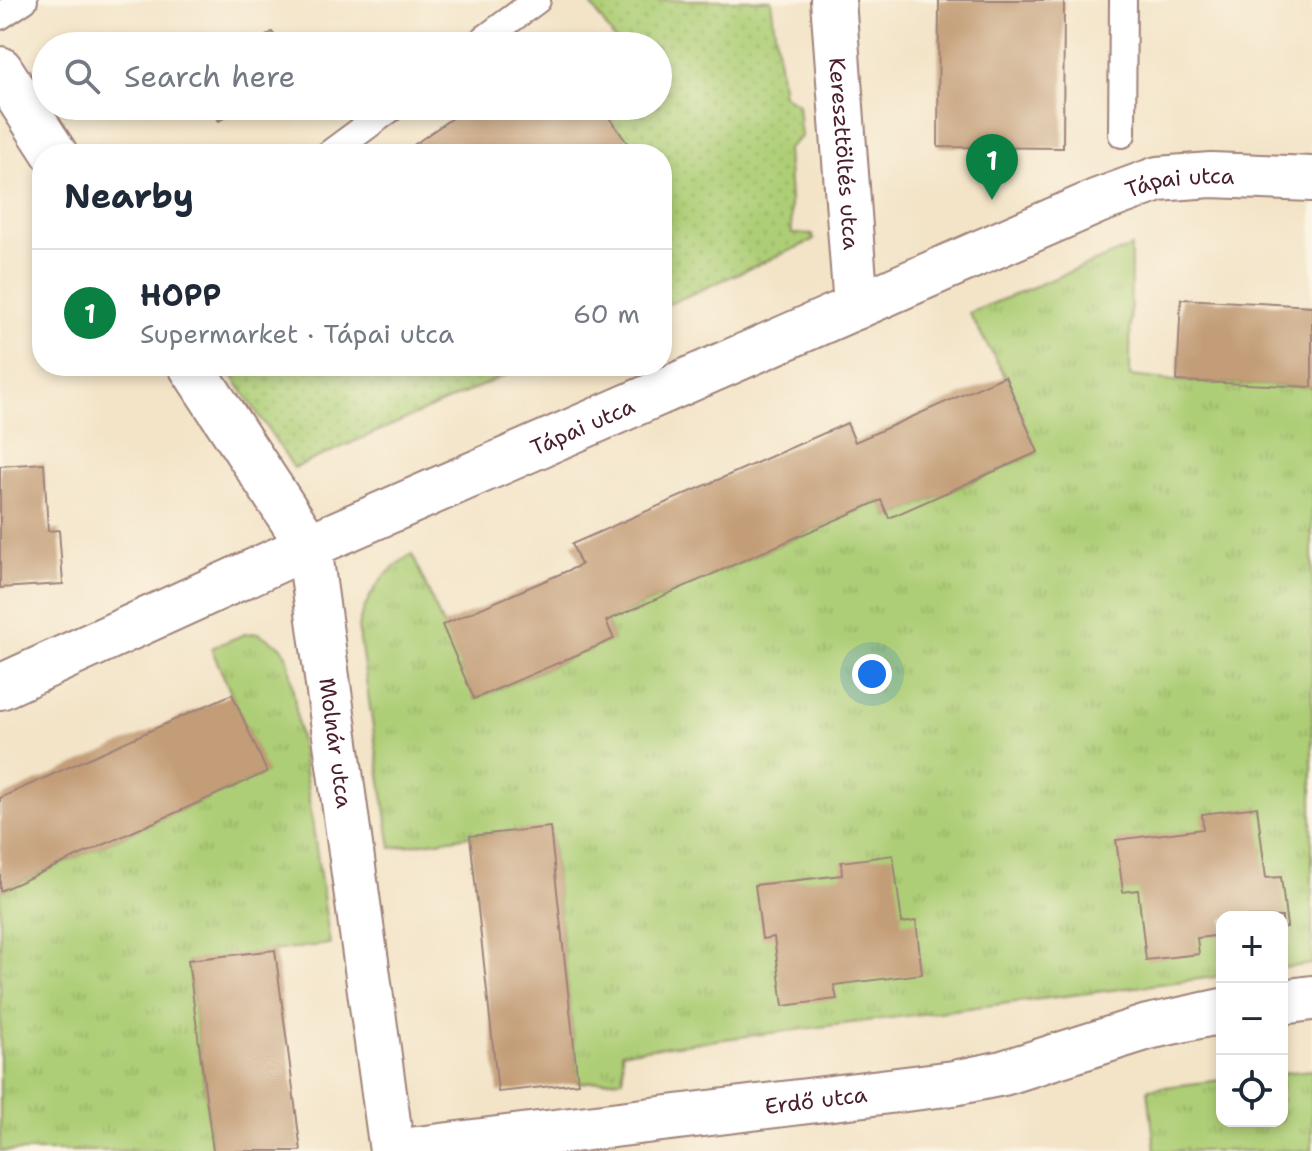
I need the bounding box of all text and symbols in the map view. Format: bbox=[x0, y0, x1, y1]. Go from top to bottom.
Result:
search box bbox=[32, 32, 672, 120]
icon: search bbox=[60, 54, 104, 98]
text: Search here bbox=[124, 56, 295, 97]
street label: Kereszttöltés utca bbox=[822, 56, 866, 251]
pin: 1 bbox=[966, 134, 1018, 200]
street label: Tápai utca bbox=[1121, 161, 1235, 205]
text: Nearby bbox=[64, 173, 194, 219]
text: HOPP bbox=[140, 275, 221, 316]
text: 1 bbox=[84, 296, 96, 331]
text: 60 m bbox=[573, 296, 640, 331]
text: Supermarket · Tápai utca bbox=[140, 316, 454, 351]
street label: Tápai utca bbox=[526, 391, 639, 462]
your location bbox=[852, 654, 892, 694]
street label: Molnár utca bbox=[312, 676, 359, 810]
map controls bbox=[1216, 911, 1288, 1127]
button: + bbox=[1216, 911, 1288, 983]
button: − bbox=[1216, 983, 1288, 1055]
button: locate bbox=[1216, 1055, 1288, 1127]
street label: Erdő utca bbox=[763, 1080, 869, 1121]

